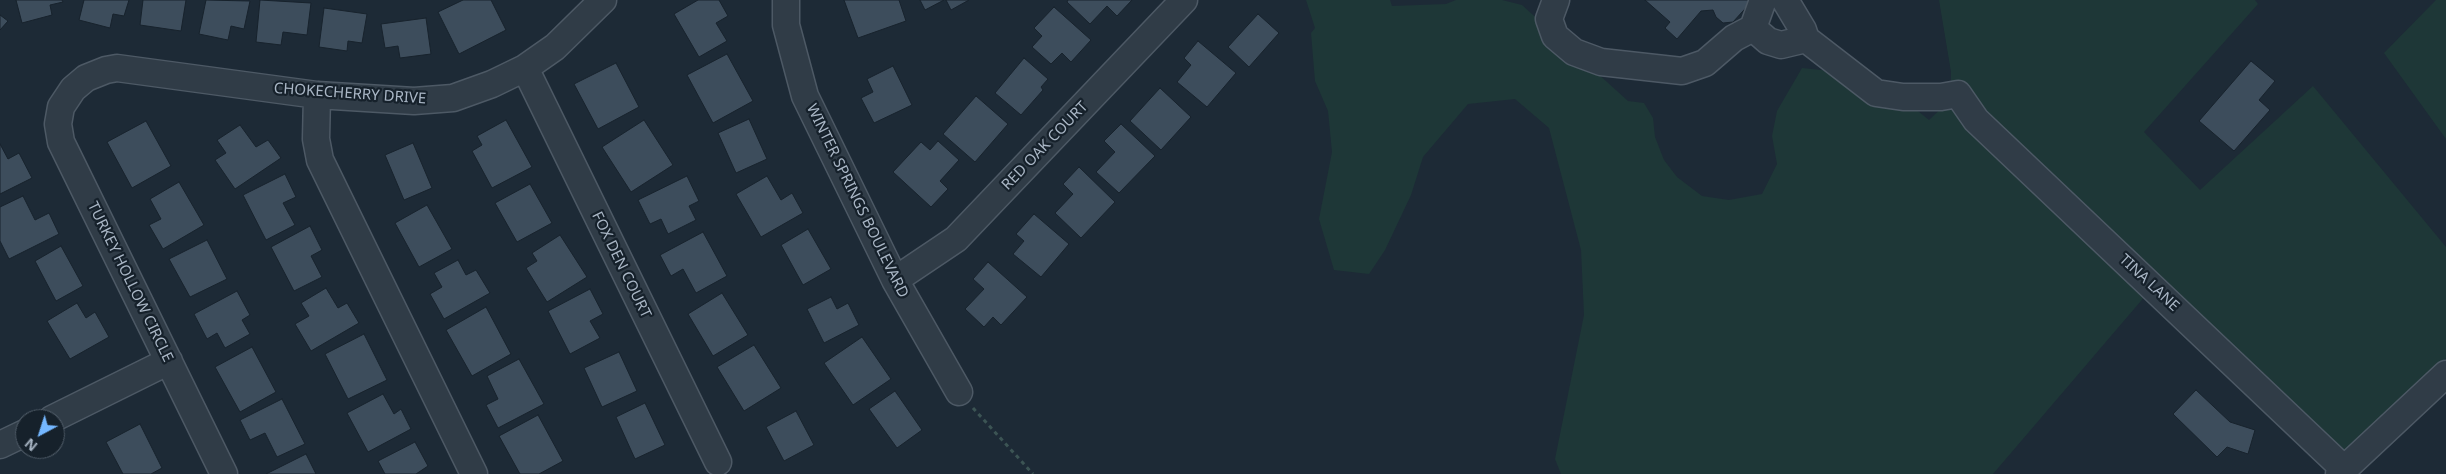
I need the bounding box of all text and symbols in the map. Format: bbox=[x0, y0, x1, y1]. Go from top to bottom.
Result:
street label: CHOKECHERRY DRIVE bbox=[273, 80, 427, 108]
street label: RED OAK COURT bbox=[998, 98, 1092, 194]
street label: WINTER SPRINGS BOULEVARD bbox=[802, 101, 912, 301]
street label: TURKEY HOLLOW CIRCLE bbox=[83, 199, 177, 365]
street label: FOX DEN COURT bbox=[587, 209, 655, 321]
street label: TINA LANE bbox=[2115, 251, 2183, 315]
north arrow bbox=[15, 409, 65, 459]
text: N bbox=[20, 434, 41, 456]

